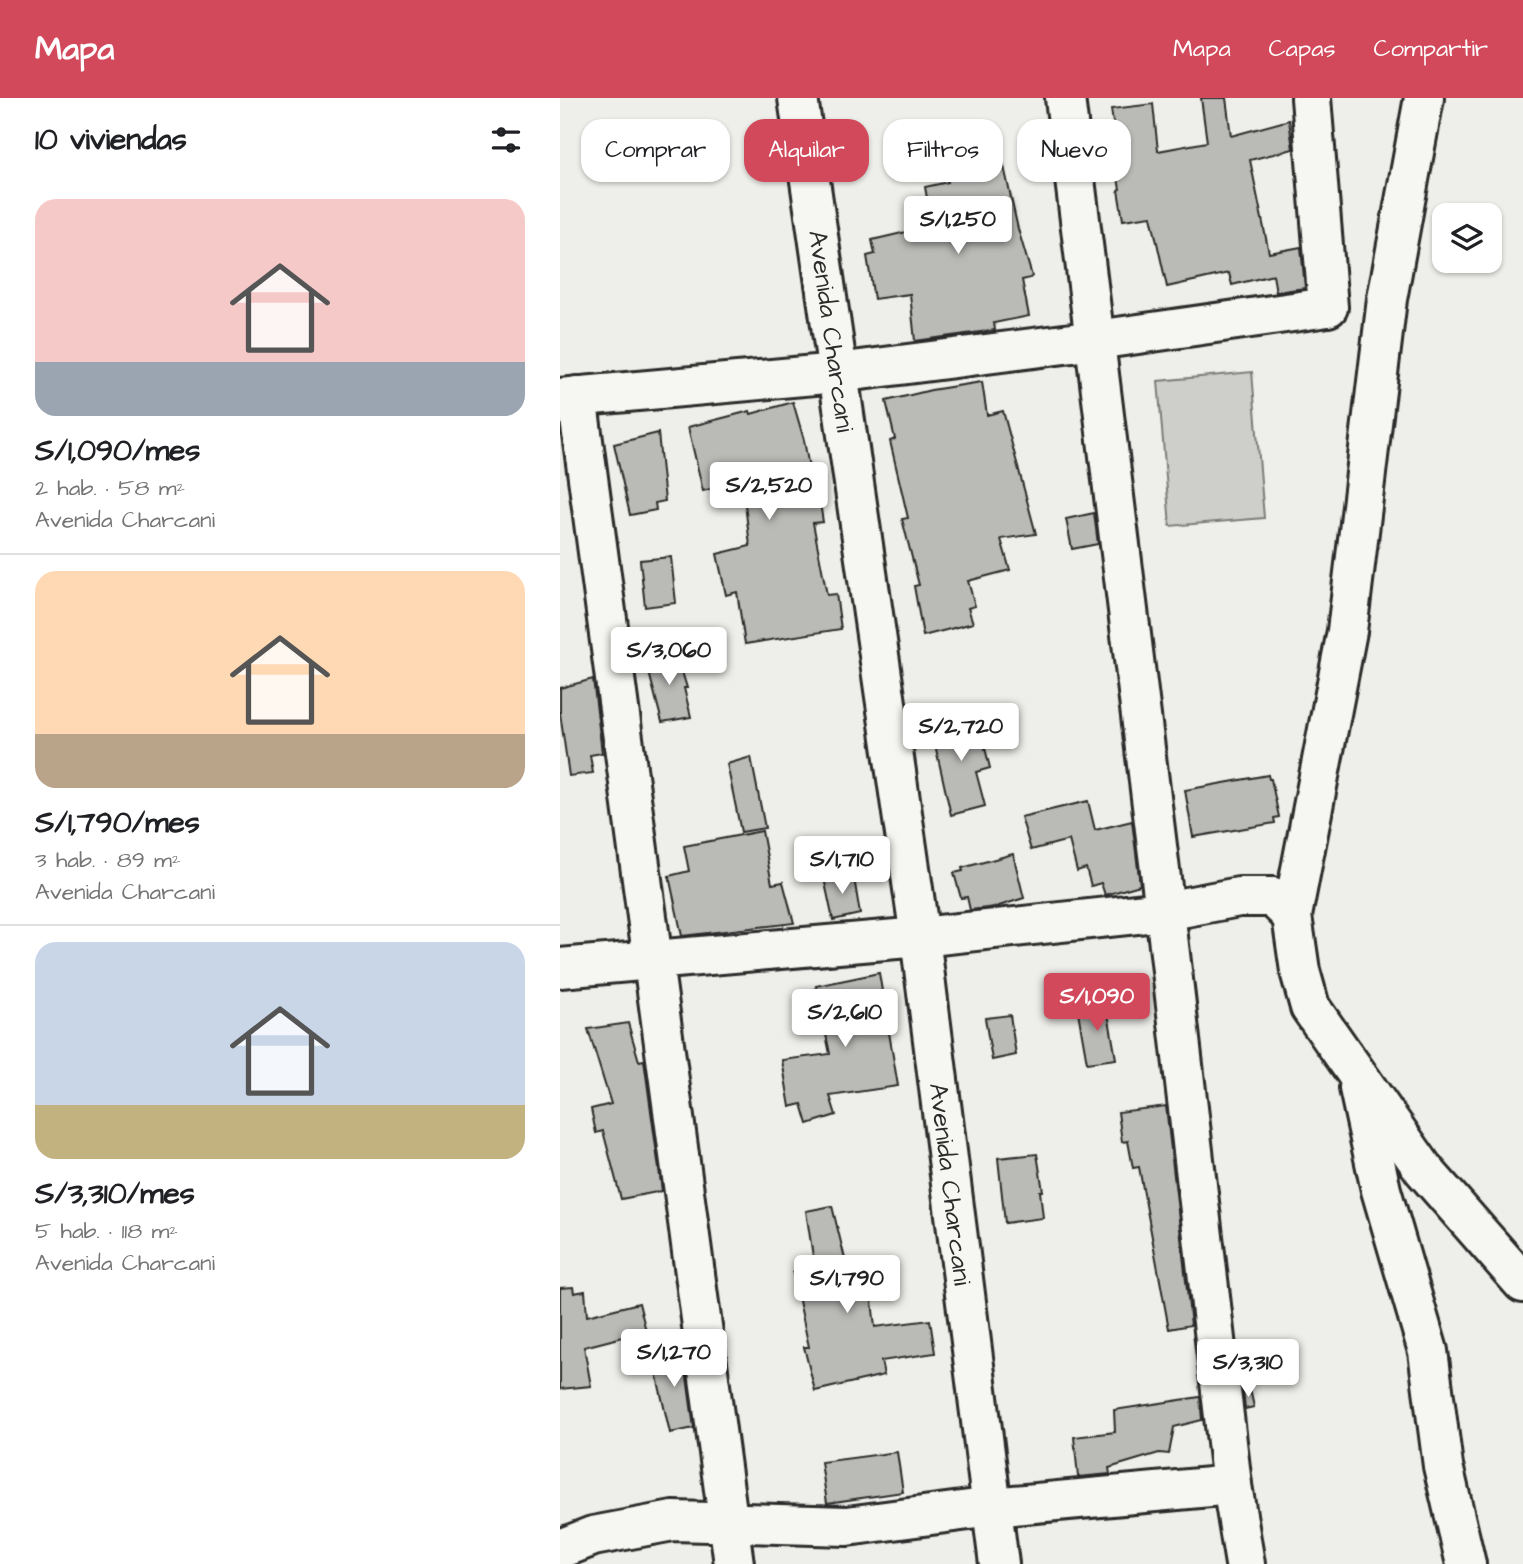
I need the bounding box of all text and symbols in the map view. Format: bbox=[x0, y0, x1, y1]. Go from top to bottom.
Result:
text: Mapa bbox=[35, 26, 114, 72]
text: Mapa bbox=[1173, 32, 1231, 66]
text: Capas bbox=[1269, 32, 1335, 66]
text: Compartir bbox=[1373, 32, 1488, 66]
text: 10 viviendas bbox=[35, 119, 187, 161]
chip: Comprar bbox=[581, 119, 730, 182]
chip: Alquilar bbox=[744, 119, 869, 182]
chip: Filtros bbox=[883, 119, 1003, 182]
chip: Nuevo bbox=[1017, 119, 1131, 182]
icon: filters bbox=[487, 121, 525, 159]
pin: S/1,250 bbox=[893, 197, 1023, 256]
text: S/1,250 bbox=[920, 203, 996, 235]
map controls bbox=[1432, 203, 1502, 273]
button: layers bbox=[1432, 203, 1502, 273]
street label: Avenida Charcani bbox=[799, 228, 863, 435]
icon: home bbox=[217, 245, 343, 371]
text: S/1,090/mes bbox=[35, 430, 200, 472]
pin: S/2,520 bbox=[704, 462, 834, 522]
text: S/2,520 bbox=[726, 469, 812, 501]
text: 2 hab. · 58 m² bbox=[35, 472, 185, 504]
text: Avenida Charcani bbox=[35, 504, 215, 536]
icon: home bbox=[217, 617, 343, 743]
pin: S/3,060 bbox=[604, 628, 734, 687]
text: S/3,060 bbox=[627, 634, 711, 666]
pin: S/2,720 bbox=[896, 704, 1026, 763]
text: S/2,720 bbox=[919, 710, 1003, 742]
text: S/1,790/mes bbox=[35, 802, 200, 844]
pin: S/1,710 bbox=[777, 836, 907, 896]
text: S/1,710 bbox=[810, 843, 874, 875]
text: 3 hab. · 89 m² bbox=[35, 844, 181, 876]
text: Avenida Charcani bbox=[35, 876, 215, 908]
pin: S/1,090 bbox=[1032, 974, 1162, 1033]
text: S/1,090 bbox=[1060, 980, 1134, 1012]
icon: home bbox=[217, 988, 343, 1114]
pin: S/2,610 bbox=[780, 990, 910, 1049]
text: S/2,610 bbox=[808, 996, 882, 1028]
street label: Avenida Charcani bbox=[920, 1081, 980, 1287]
text: S/3,310/mes bbox=[35, 1173, 195, 1215]
text: 5 hab. · 118 m² bbox=[35, 1215, 178, 1247]
text: Avenida Charcani bbox=[35, 1247, 215, 1279]
pin: S/1,790 bbox=[782, 1256, 912, 1315]
text: S/1,790 bbox=[810, 1262, 884, 1294]
pin: S/1,270 bbox=[609, 1330, 739, 1389]
text: S/1,270 bbox=[637, 1336, 711, 1368]
pin: S/3,310 bbox=[1183, 1340, 1313, 1399]
text: S/3,310 bbox=[1213, 1346, 1283, 1378]

